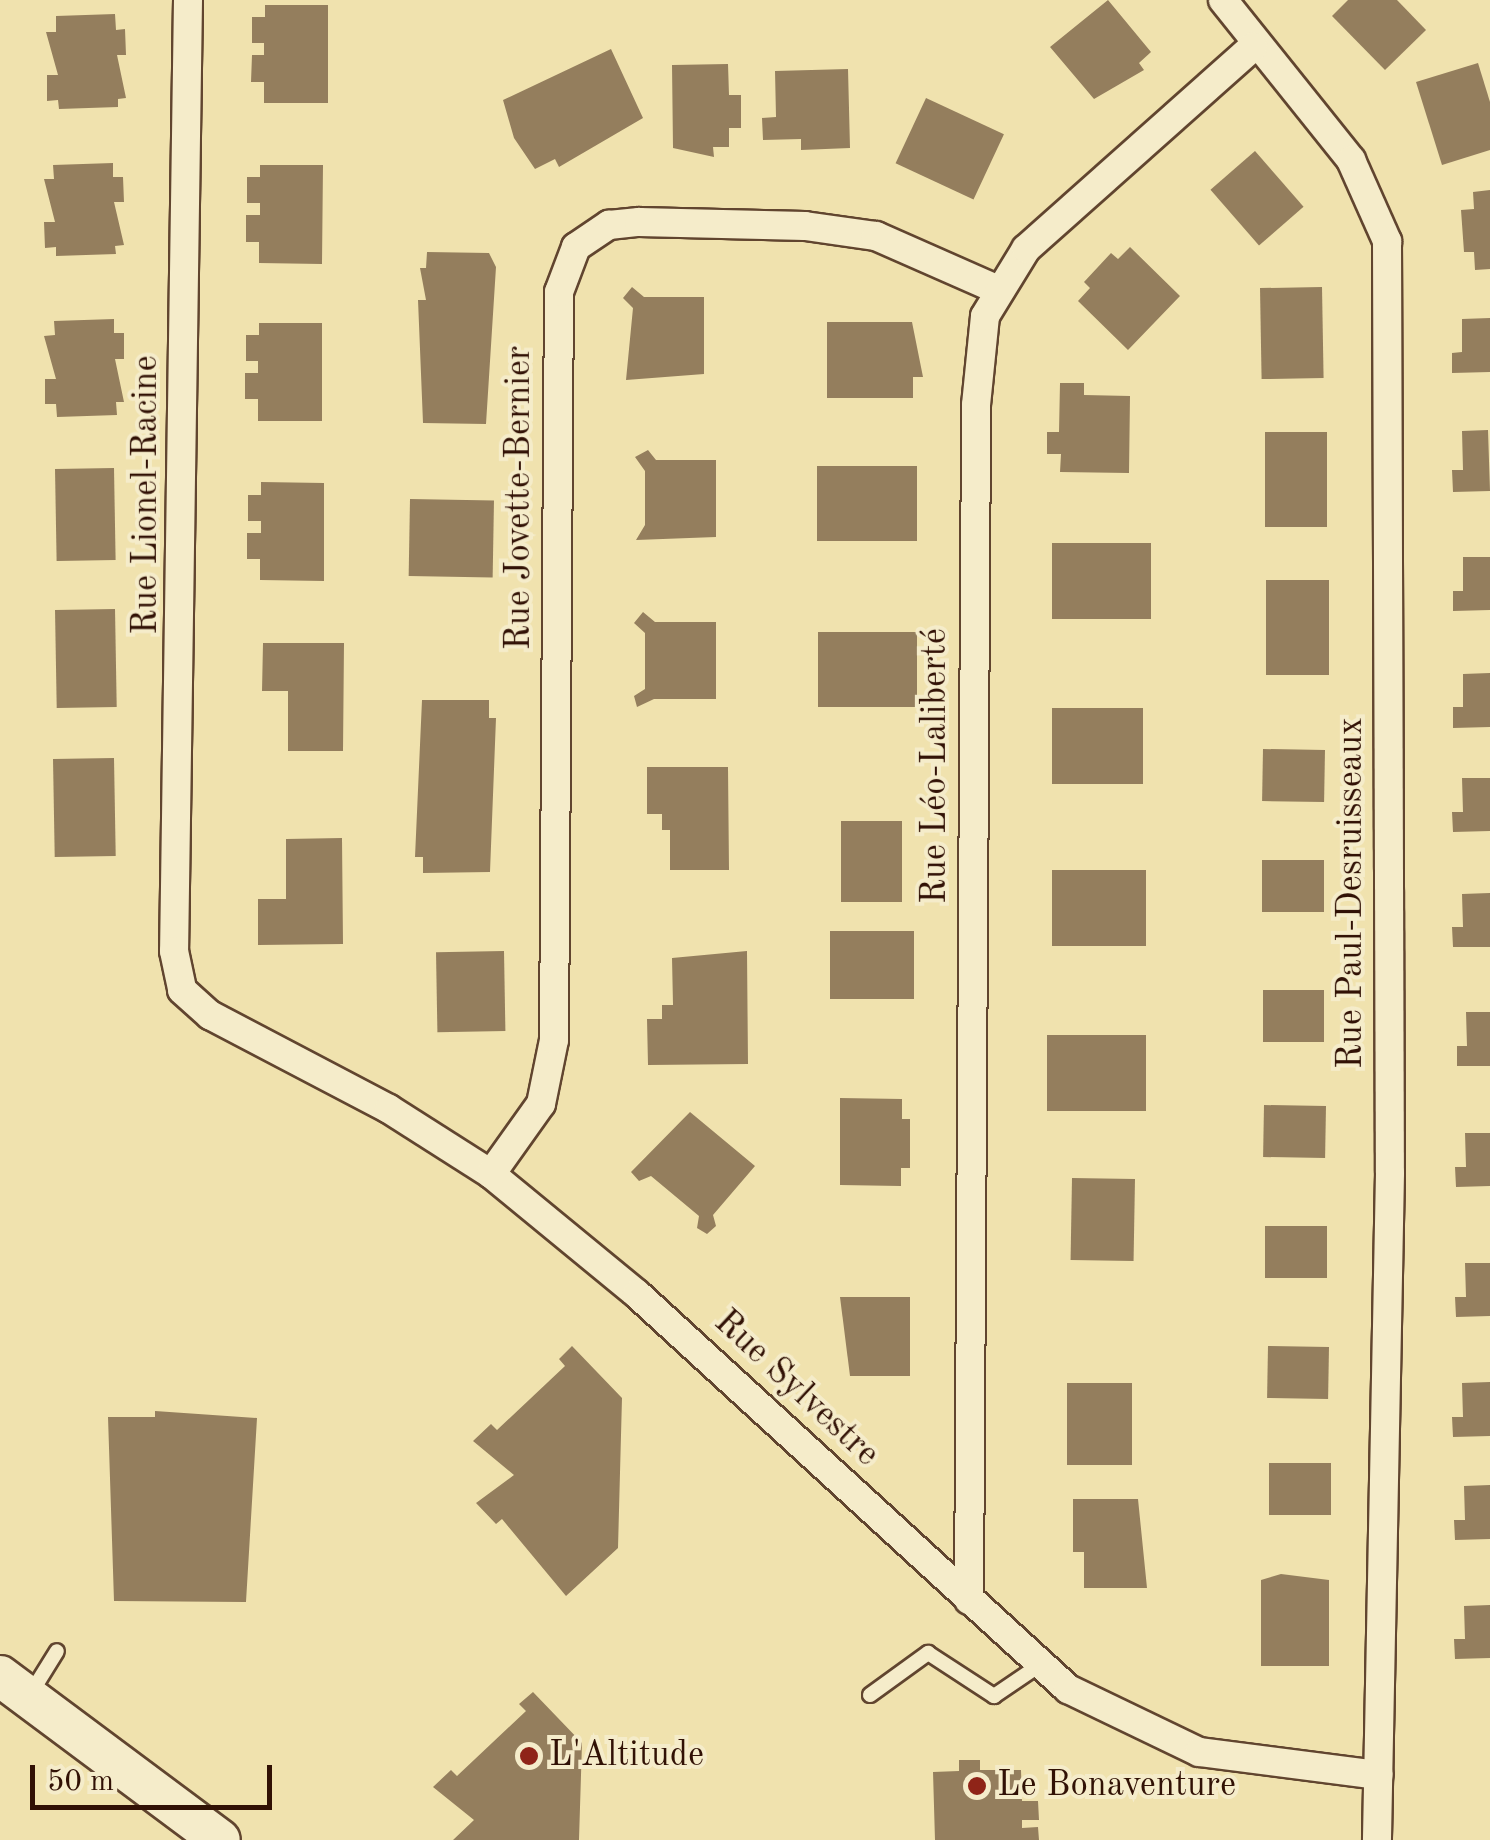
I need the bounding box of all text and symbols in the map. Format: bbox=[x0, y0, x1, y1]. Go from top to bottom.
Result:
street label: Rue Jovette-Bernier bbox=[499, 346, 541, 650]
street label: Rue Lionel-Racine bbox=[126, 355, 168, 635]
street label: Rue Léo-Laliberté bbox=[915, 628, 957, 904]
street label: Rue Paul-Desruisseaux bbox=[1331, 717, 1373, 1069]
street label: Rue Sylvestre bbox=[705, 1302, 887, 1476]
place label: L'Altitude bbox=[549, 1735, 704, 1777]
scale bar bbox=[35, 1745, 278, 1807]
marker: L'Altitude bbox=[518, 1745, 540, 1767]
place label: Le Bonaventure bbox=[997, 1765, 1236, 1807]
text: 50 m bbox=[47, 1767, 114, 1797]
marker: Le Bonaventure bbox=[966, 1775, 988, 1797]

